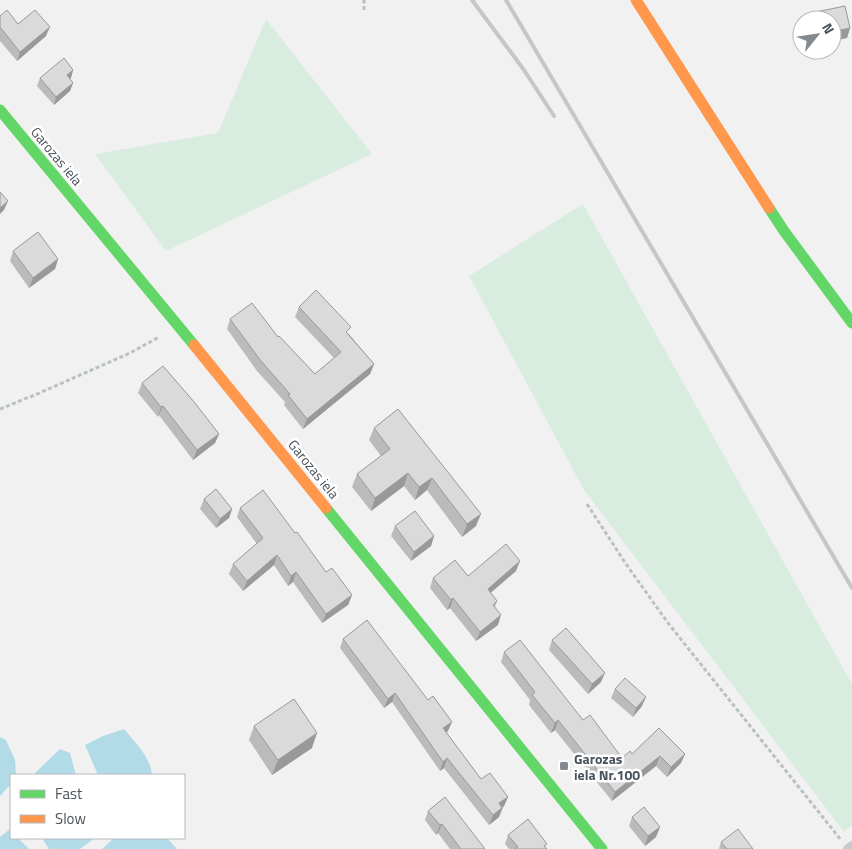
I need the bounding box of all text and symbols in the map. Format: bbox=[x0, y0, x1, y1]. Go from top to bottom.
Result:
north arrow bbox=[792, 10, 842, 60]
text: N bbox=[817, 19, 840, 38]
street label: Garozas iela bbox=[26, 122, 88, 190]
street label: Garozas iela bbox=[283, 435, 345, 503]
place label: Garozas iela Nr.100 bbox=[574, 748, 640, 785]
marker: Garozas iela Nr.100 bbox=[558, 760, 570, 772]
legend bbox=[10, 774, 185, 839]
text: Fast bbox=[55, 782, 83, 805]
text: Slow bbox=[55, 807, 86, 830]

